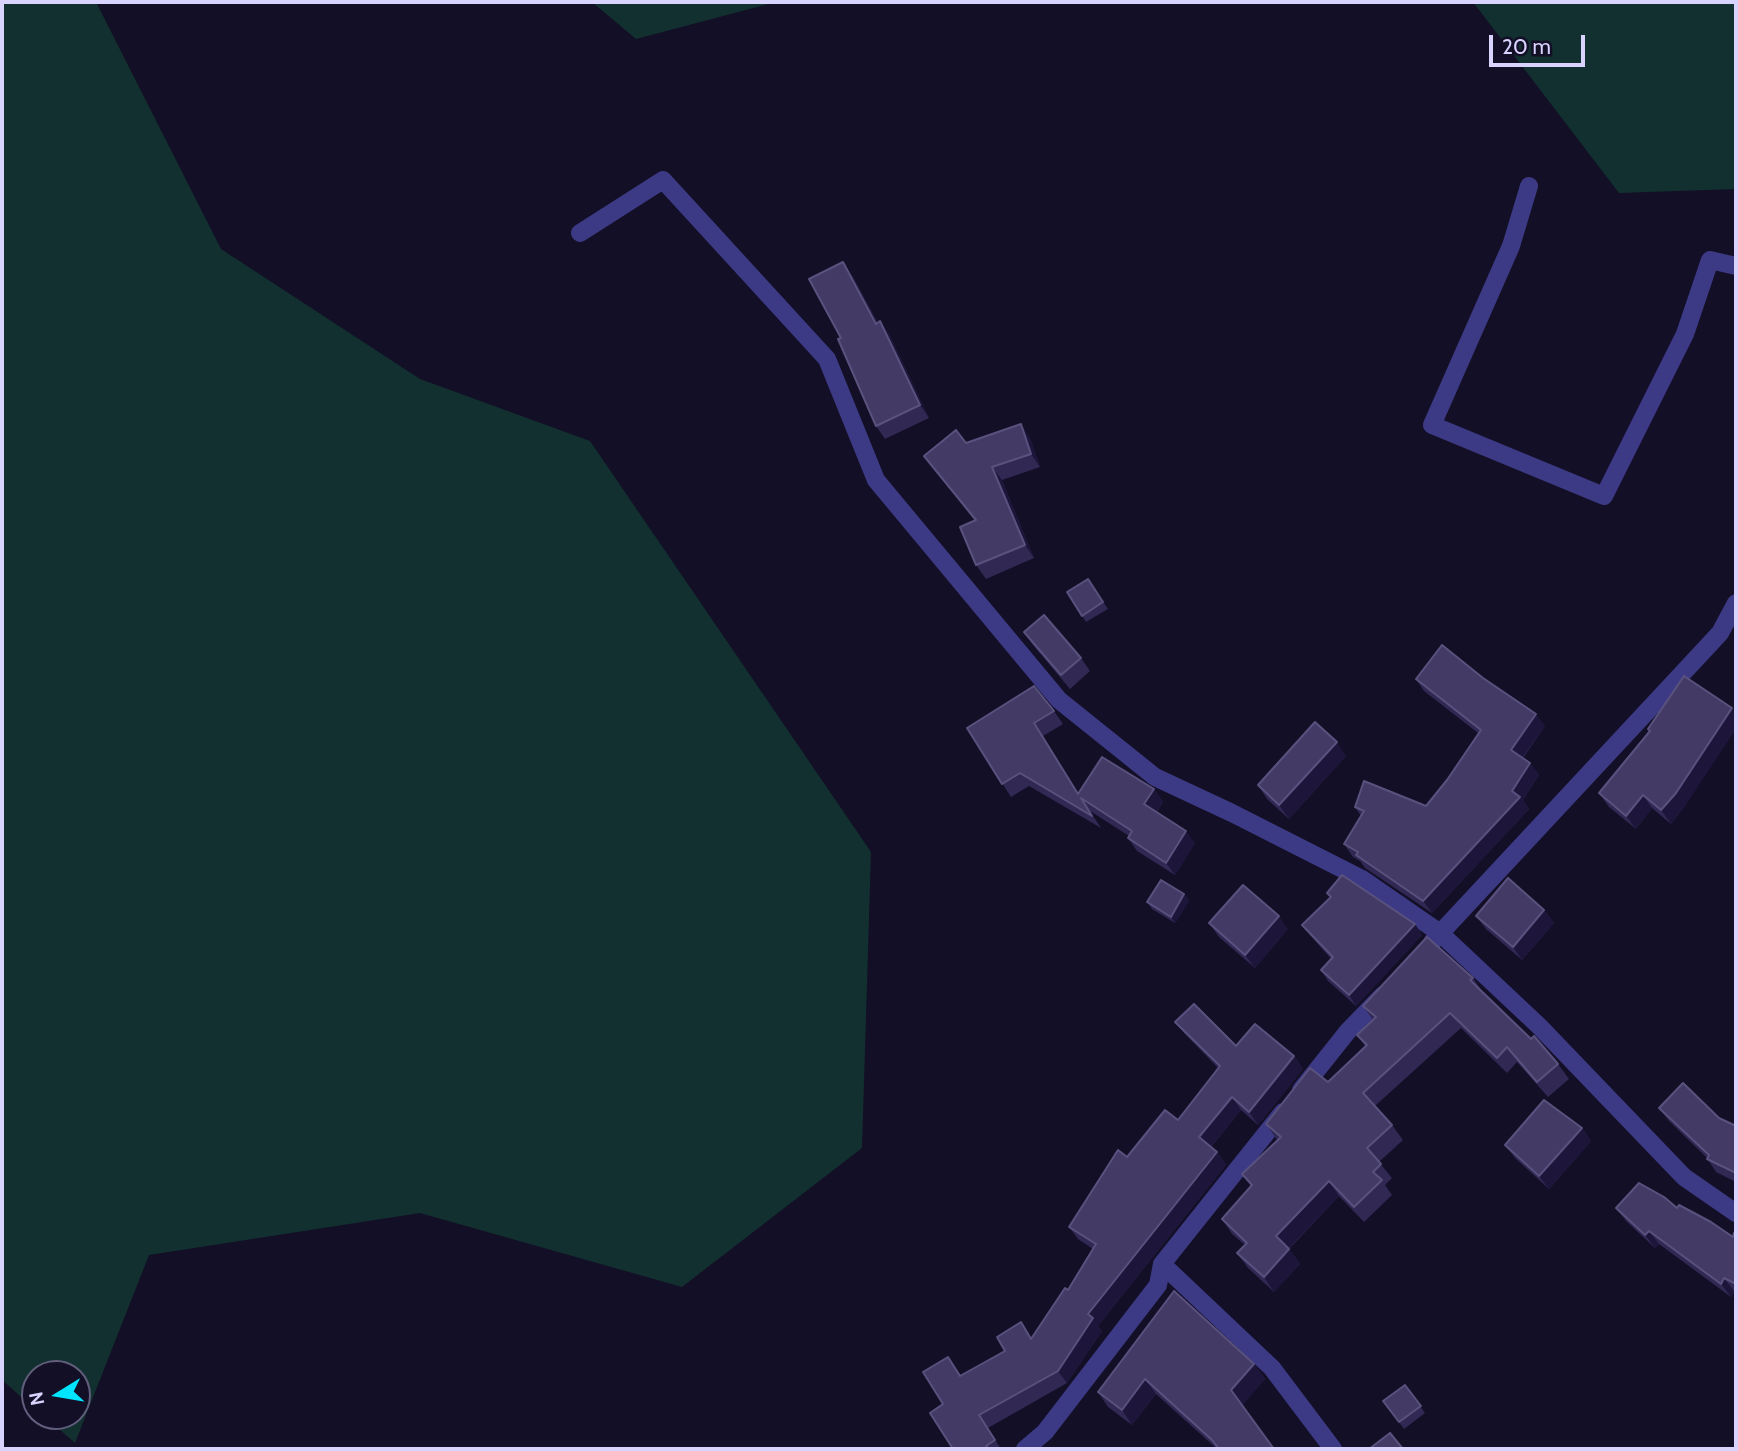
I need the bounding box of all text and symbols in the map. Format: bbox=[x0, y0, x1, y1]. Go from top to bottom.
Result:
scale bar bbox=[1493, 21, 1589, 65]
text: 20 m bbox=[1502, 34, 1551, 59]
north arrow bbox=[21, 1360, 91, 1430]
text: N bbox=[24, 1390, 49, 1408]

